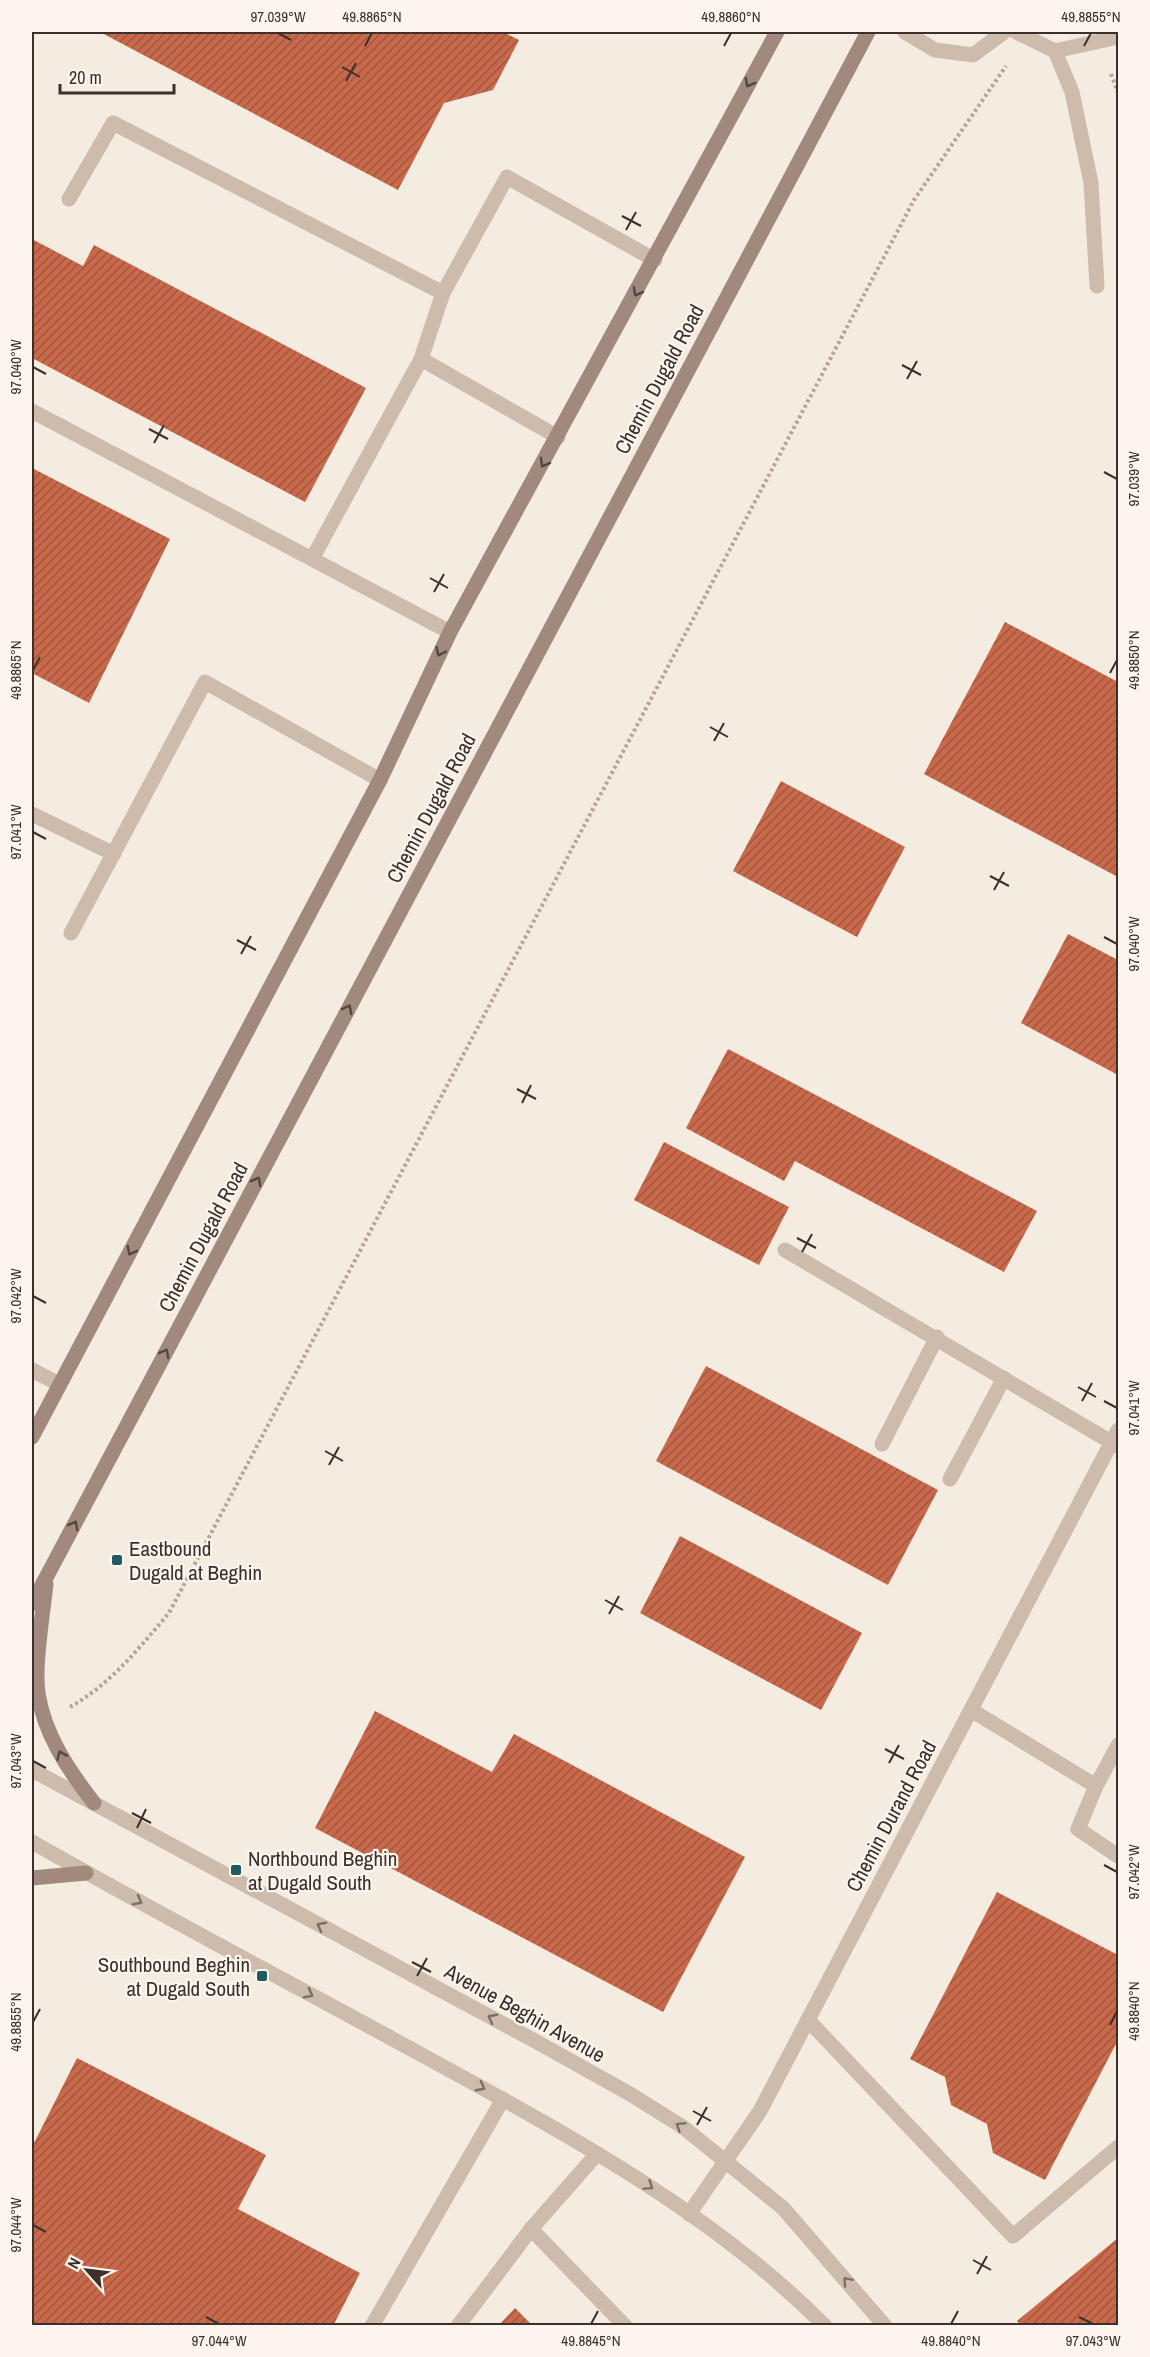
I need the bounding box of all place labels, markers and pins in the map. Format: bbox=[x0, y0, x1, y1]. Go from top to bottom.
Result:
place label: Eastbound Dugald at Beghin bbox=[129, 1534, 262, 1587]
marker: Eastbound Dugald at Beghin bbox=[110, 1553, 124, 1567]
place label: Northbound Beghin at Dugald South bbox=[248, 1844, 397, 1897]
marker: Northbound Beghin at Dugald South bbox=[229, 1863, 243, 1877]
place label: Southbound Beghin at Dugald South bbox=[98, 1950, 250, 2003]
marker: Southbound Beghin at Dugald South bbox=[255, 1969, 269, 1983]

